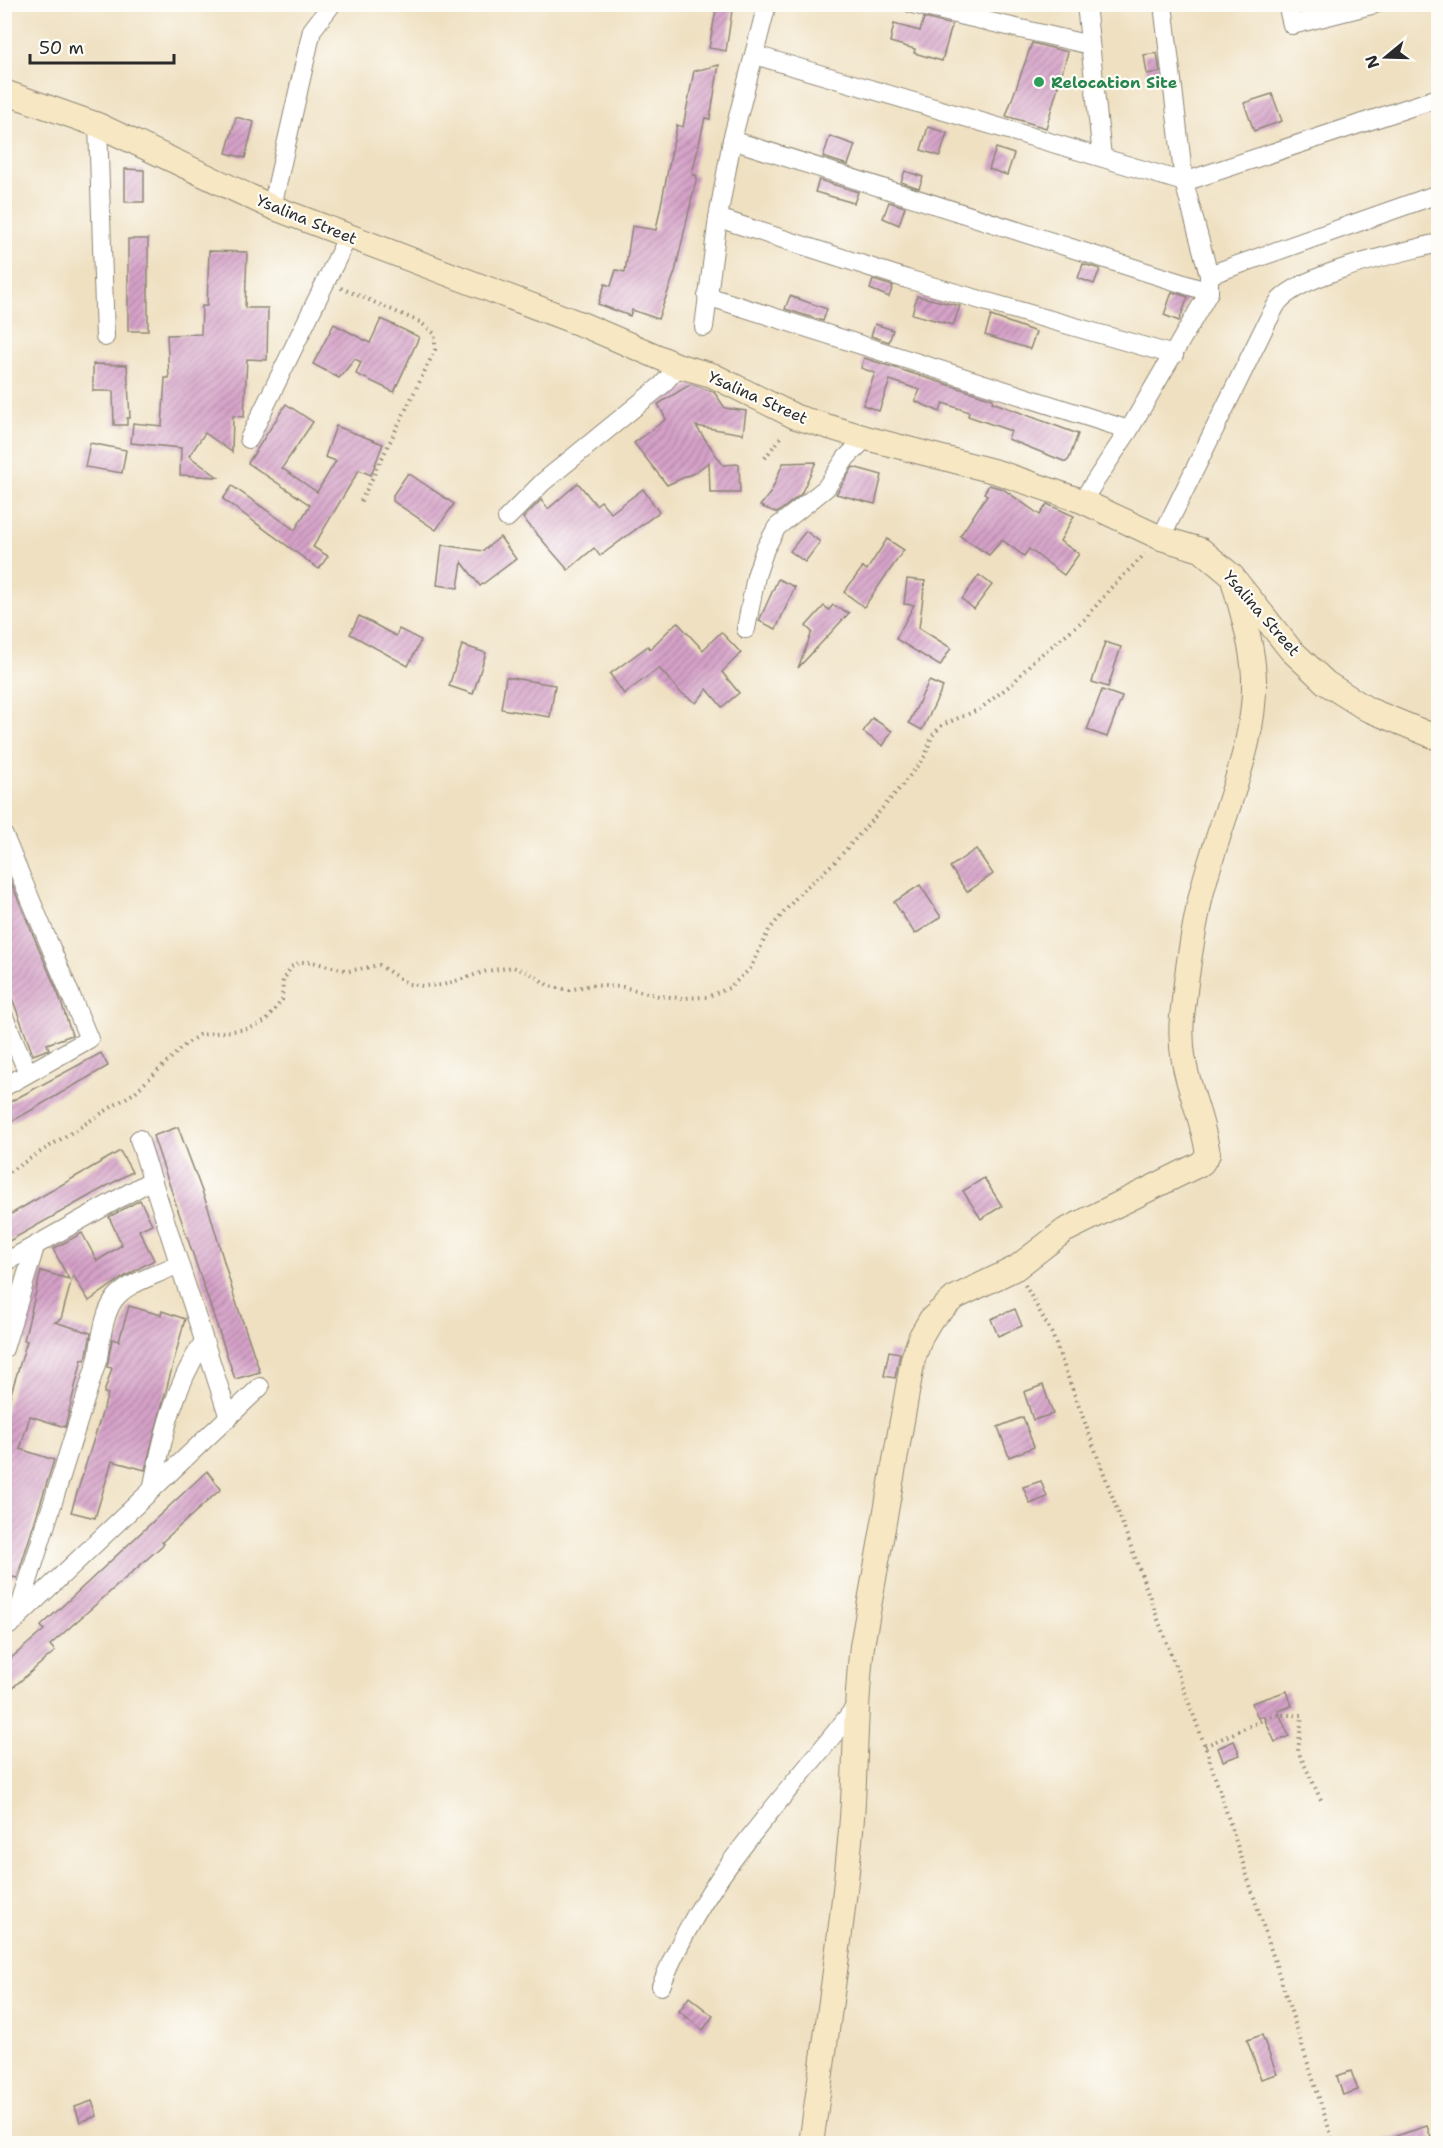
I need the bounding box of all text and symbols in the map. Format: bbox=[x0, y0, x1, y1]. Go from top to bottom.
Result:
scale bar bbox=[30, 27, 174, 65]
north arrow bbox=[1356, 27, 1416, 87]
text: 50 m bbox=[39, 36, 84, 60]
text: N bbox=[1360, 52, 1384, 71]
place label: Relocation Site bbox=[1051, 72, 1178, 93]
marker: Relocation Site bbox=[1032, 75, 1046, 89]
street label: Ysalina Street bbox=[253, 190, 360, 249]
street label: Ysalina Street bbox=[705, 366, 811, 429]
street label: Ysalina Street bbox=[1219, 566, 1305, 661]

